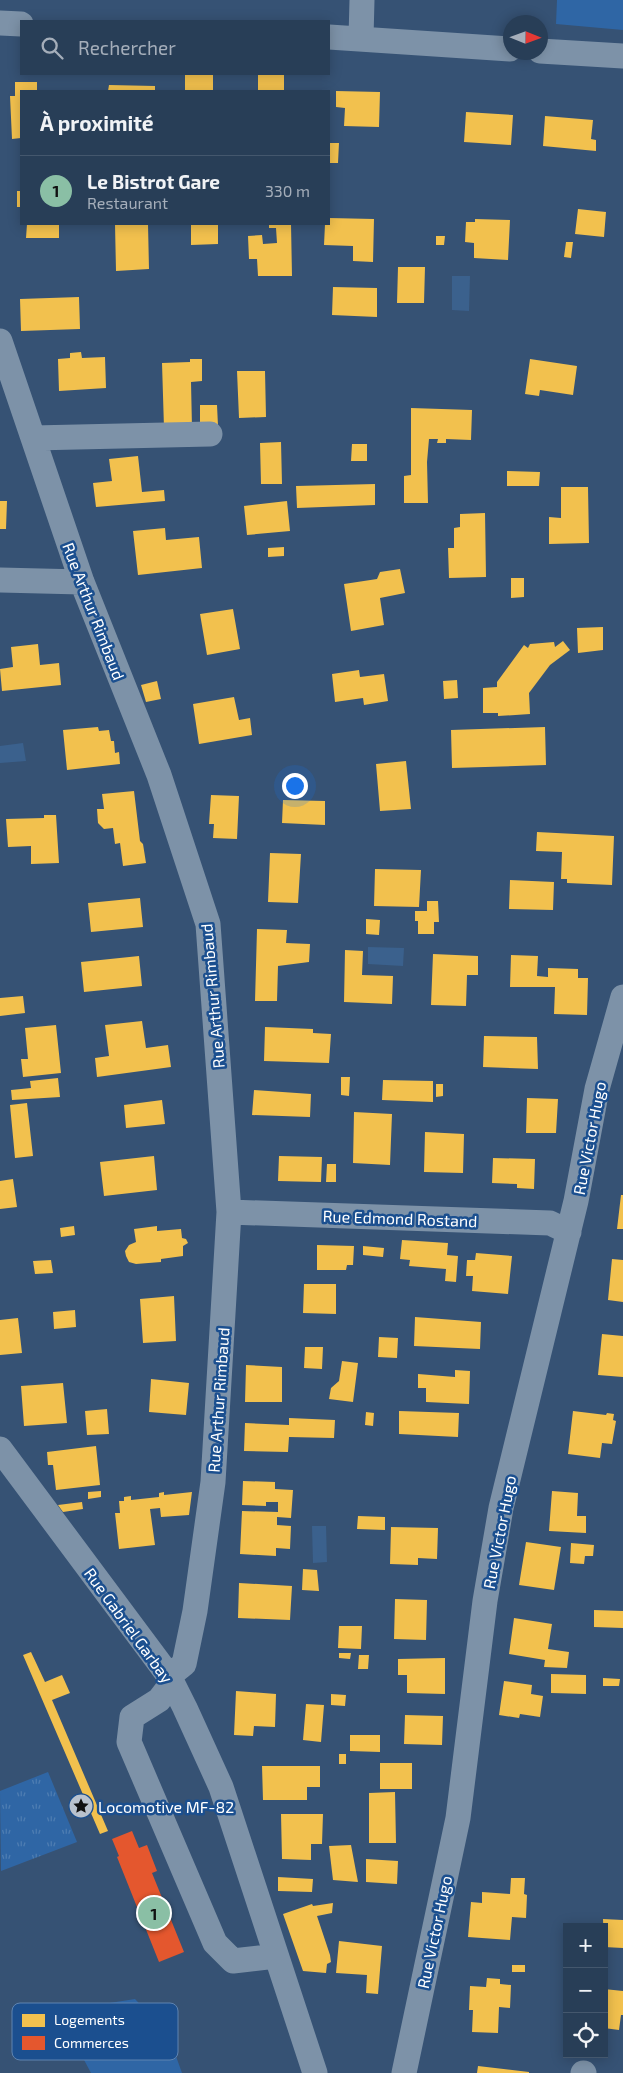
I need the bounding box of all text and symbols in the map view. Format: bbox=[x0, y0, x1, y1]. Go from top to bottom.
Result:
north arrow bbox=[503, 15, 548, 60]
search box bbox=[20, 20, 330, 75]
icon: search bbox=[38, 34, 66, 62]
text: Rechercher bbox=[78, 36, 176, 59]
text: À proximité bbox=[40, 110, 154, 135]
text: Le Bistrot Gare bbox=[87, 170, 220, 193]
text: 1 bbox=[53, 181, 59, 200]
text: 330 m bbox=[265, 181, 310, 200]
text: Restaurant bbox=[87, 193, 168, 212]
street label: Rue Arthur Rimbaud bbox=[59, 540, 129, 682]
your location bbox=[282, 773, 308, 799]
street label: Rue Arthur Rimbaud bbox=[196, 923, 228, 1069]
street label: Rue Victor Hugo bbox=[569, 1080, 609, 1196]
street label: Rue Edmond Rostand bbox=[322, 1206, 478, 1230]
street label: Rue Arthur Rimbaud bbox=[203, 1327, 233, 1473]
street label: Rue Victor Hugo bbox=[479, 1474, 519, 1590]
street label: Rue Gabriel Garbay bbox=[81, 1564, 177, 1687]
place icon: Locomotive MF-82 bbox=[68, 1793, 94, 1819]
place label: Locomotive MF-82 bbox=[98, 1797, 234, 1816]
street label: Rue Victor Hugo bbox=[413, 1874, 455, 1990]
pin: 1 bbox=[138, 1894, 170, 1932]
map controls bbox=[563, 1923, 608, 2058]
button: + bbox=[563, 1923, 608, 1968]
button: − bbox=[563, 1968, 608, 2013]
legend bbox=[12, 2003, 178, 2060]
text: Logements bbox=[54, 2011, 125, 2028]
button: locate bbox=[563, 2013, 608, 2058]
text: Commerces bbox=[54, 2034, 129, 2051]

